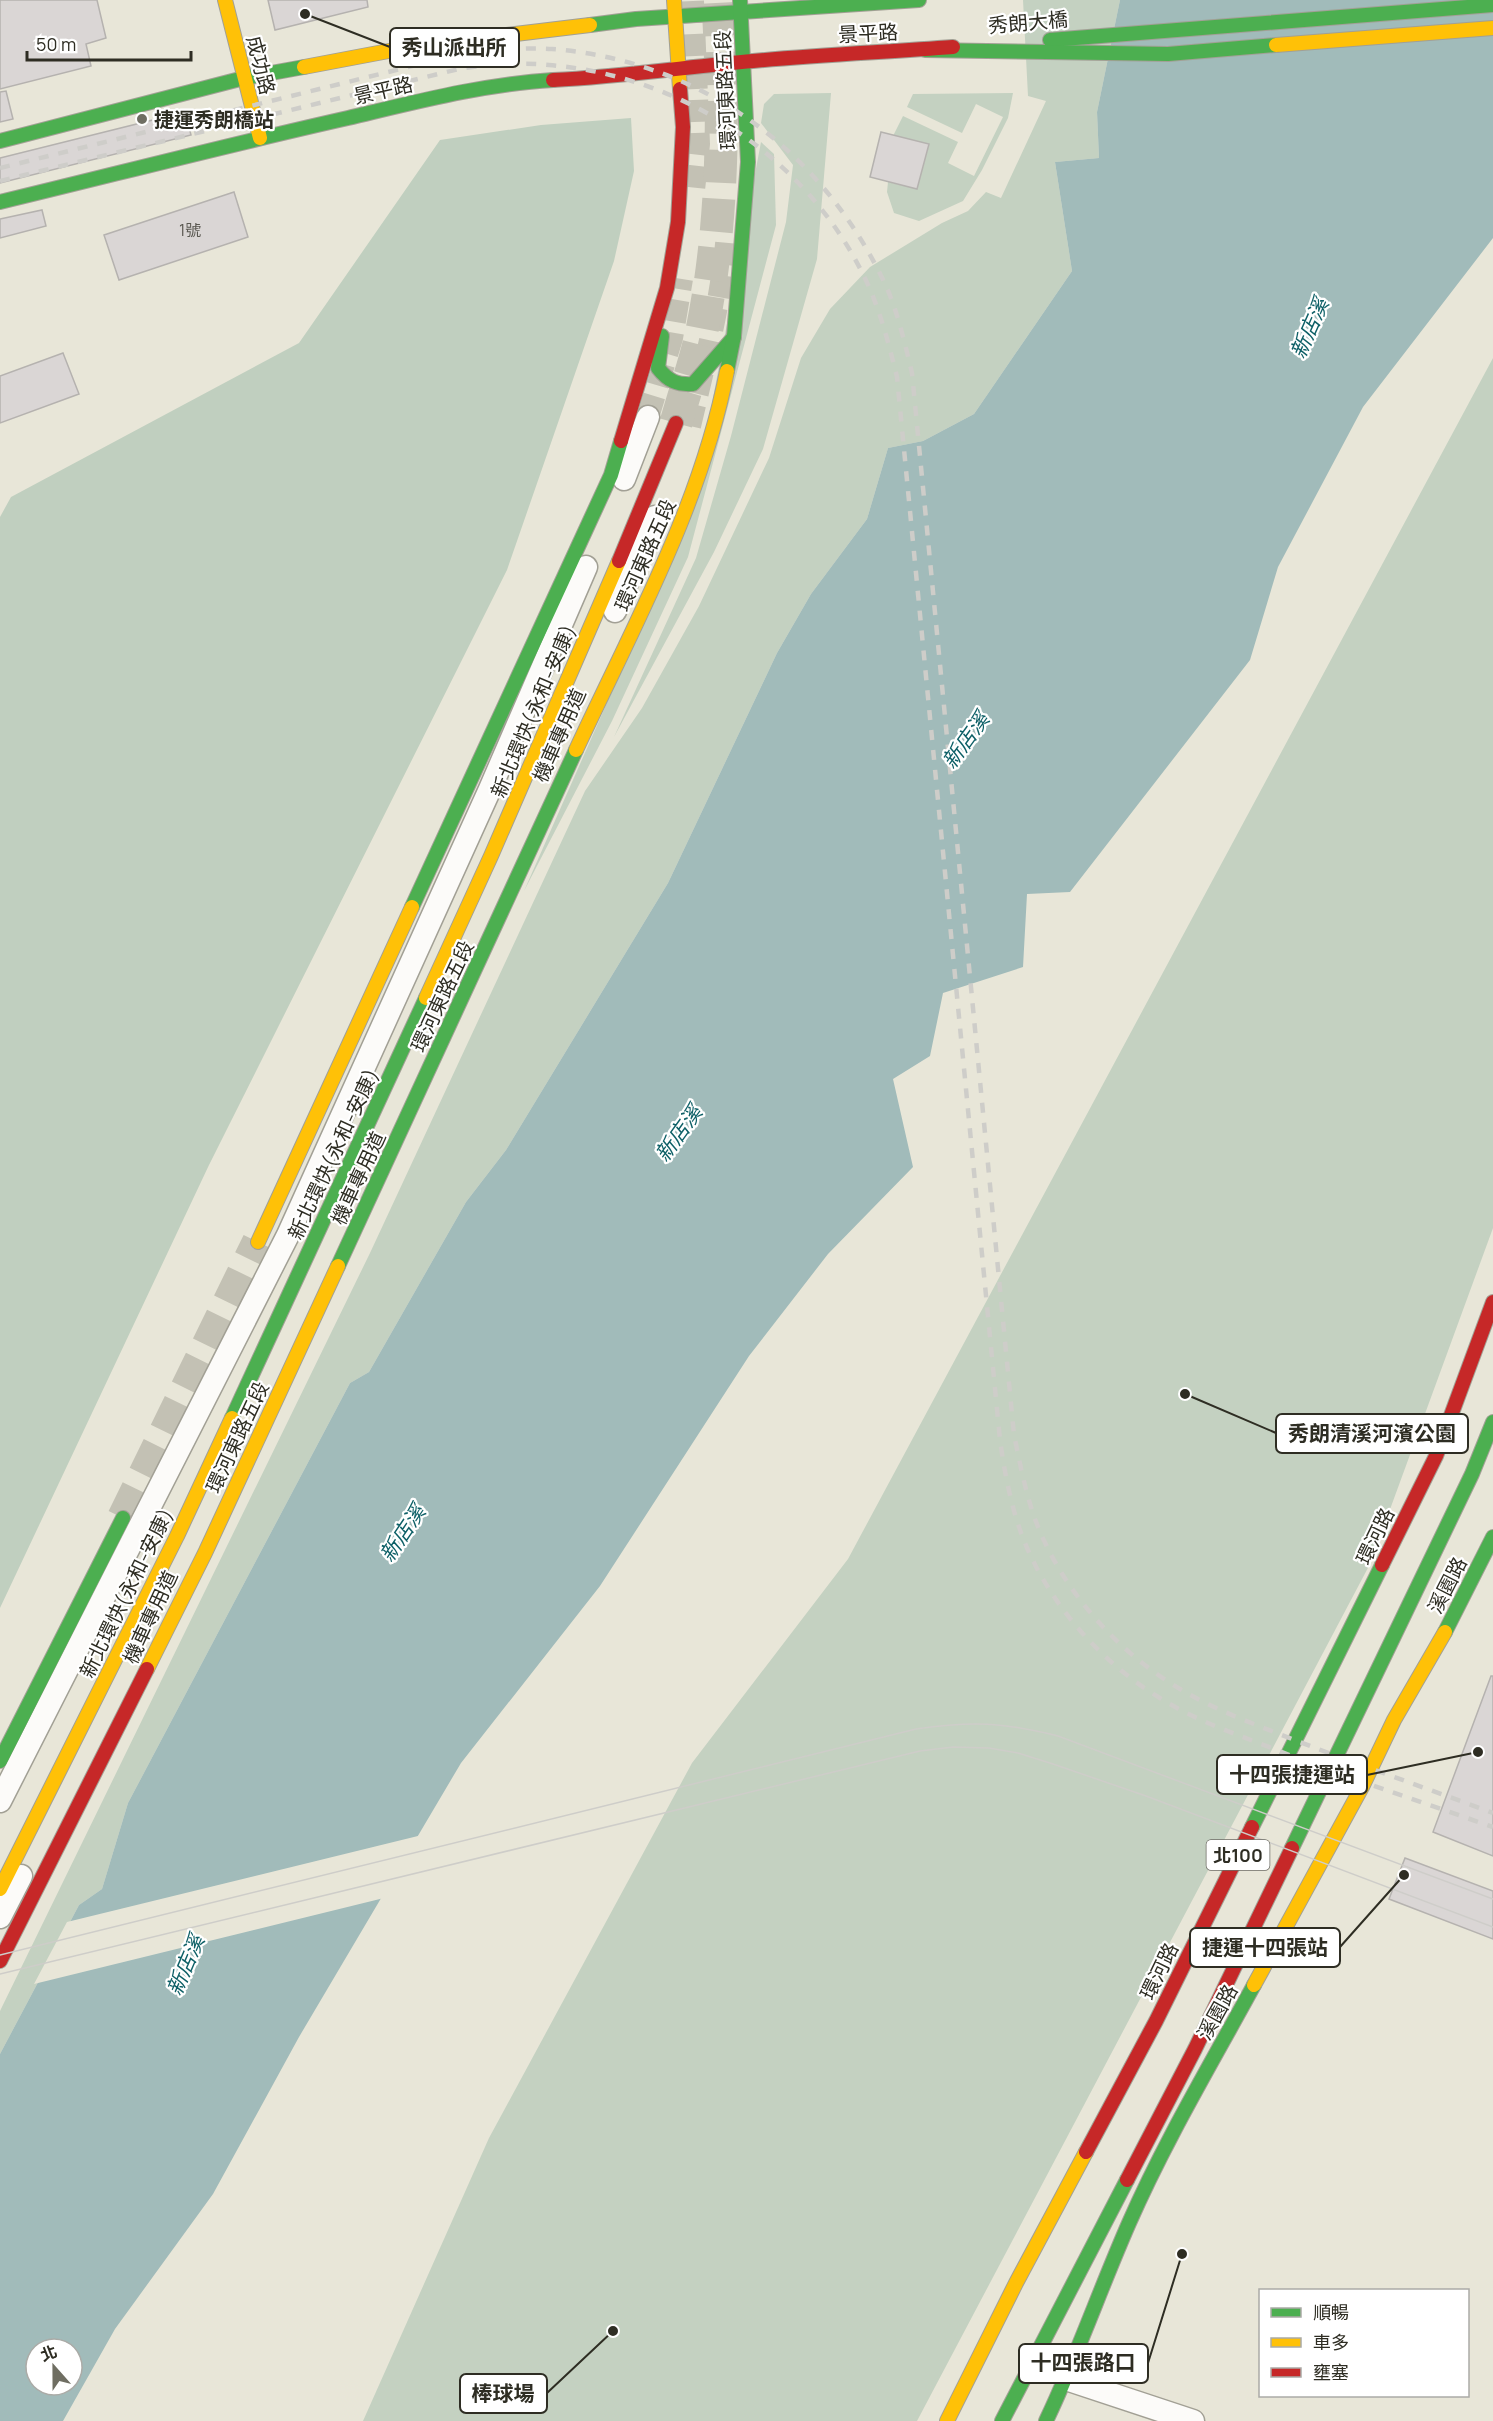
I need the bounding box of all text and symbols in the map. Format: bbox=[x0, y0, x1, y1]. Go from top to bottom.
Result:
street label: 秀朗大橋 bbox=[987, 5, 1069, 39]
street label: 景平路 bbox=[837, 18, 899, 48]
scale bar bbox=[27, 24, 190, 62]
callout: 秀山派出所 bbox=[390, 28, 519, 67]
street label: 環河東路五段 bbox=[708, 29, 742, 151]
text: 50 m bbox=[36, 32, 76, 56]
street label: 成功路 bbox=[241, 33, 281, 97]
text: 秀山派出所 bbox=[402, 33, 507, 61]
street label: 景平路 bbox=[351, 70, 415, 110]
place label: 捷運秀朗橋站 bbox=[154, 106, 274, 133]
marker: 捷運秀朗橋站 bbox=[135, 112, 149, 126]
house number: 1號 bbox=[179, 219, 201, 241]
water label: 新店溪 bbox=[1283, 291, 1336, 362]
street label: 環河東路五段 bbox=[608, 495, 682, 615]
street label: 新北環快(永和-安康) bbox=[484, 620, 582, 802]
street label: 機車專用道 bbox=[526, 684, 592, 786]
water label: 新店溪 bbox=[935, 704, 997, 774]
street label: 環河東路五段 bbox=[404, 936, 480, 1056]
street label: 新北環快(永和-安康) bbox=[282, 1064, 384, 1244]
water label: 新店溪 bbox=[648, 1097, 710, 1167]
street label: 機車專用道 bbox=[325, 1127, 391, 1229]
street label: 環河東路五段 bbox=[199, 1377, 275, 1497]
callout: 秀朗清溪河濱公園 bbox=[1276, 1414, 1468, 1453]
text: 秀朗清溪河濱公園 bbox=[1288, 1419, 1456, 1447]
water label: 新店溪 bbox=[373, 1497, 433, 1567]
street label: 環河路 bbox=[1350, 1503, 1400, 1569]
street label: 新北環快(永和-安康) bbox=[73, 1504, 179, 1682]
street label: 溪園路 bbox=[1421, 1552, 1473, 1618]
street label: 機車專用道 bbox=[117, 1566, 183, 1668]
callout: 十四張捷運站 bbox=[1217, 1755, 1367, 1794]
text: 十四張捷運站 bbox=[1229, 1760, 1355, 1788]
road number: 北100 bbox=[1206, 1840, 1270, 1870]
water label: 新店溪 bbox=[160, 1928, 211, 1999]
callout: 捷運十四張站 bbox=[1190, 1928, 1340, 1967]
text: 捷運十四張站 bbox=[1202, 1933, 1328, 1961]
street label: 環河路 bbox=[1134, 1938, 1184, 2004]
street label: 溪園路 bbox=[1191, 1979, 1243, 2045]
legend bbox=[1259, 2289, 1469, 2397]
text: 順暢 bbox=[1313, 2300, 1349, 2324]
text: 車多 bbox=[1313, 2330, 1349, 2354]
north arrow bbox=[24, 2337, 84, 2397]
text: 北 bbox=[37, 2340, 60, 2366]
callout: 十四張路口 bbox=[1019, 2344, 1148, 2383]
text: 十四張路口 bbox=[1031, 2348, 1136, 2376]
text: 壅塞 bbox=[1313, 2360, 1349, 2384]
callout: 棒球場 bbox=[460, 2374, 547, 2413]
text: 棒球場 bbox=[472, 2379, 535, 2407]

